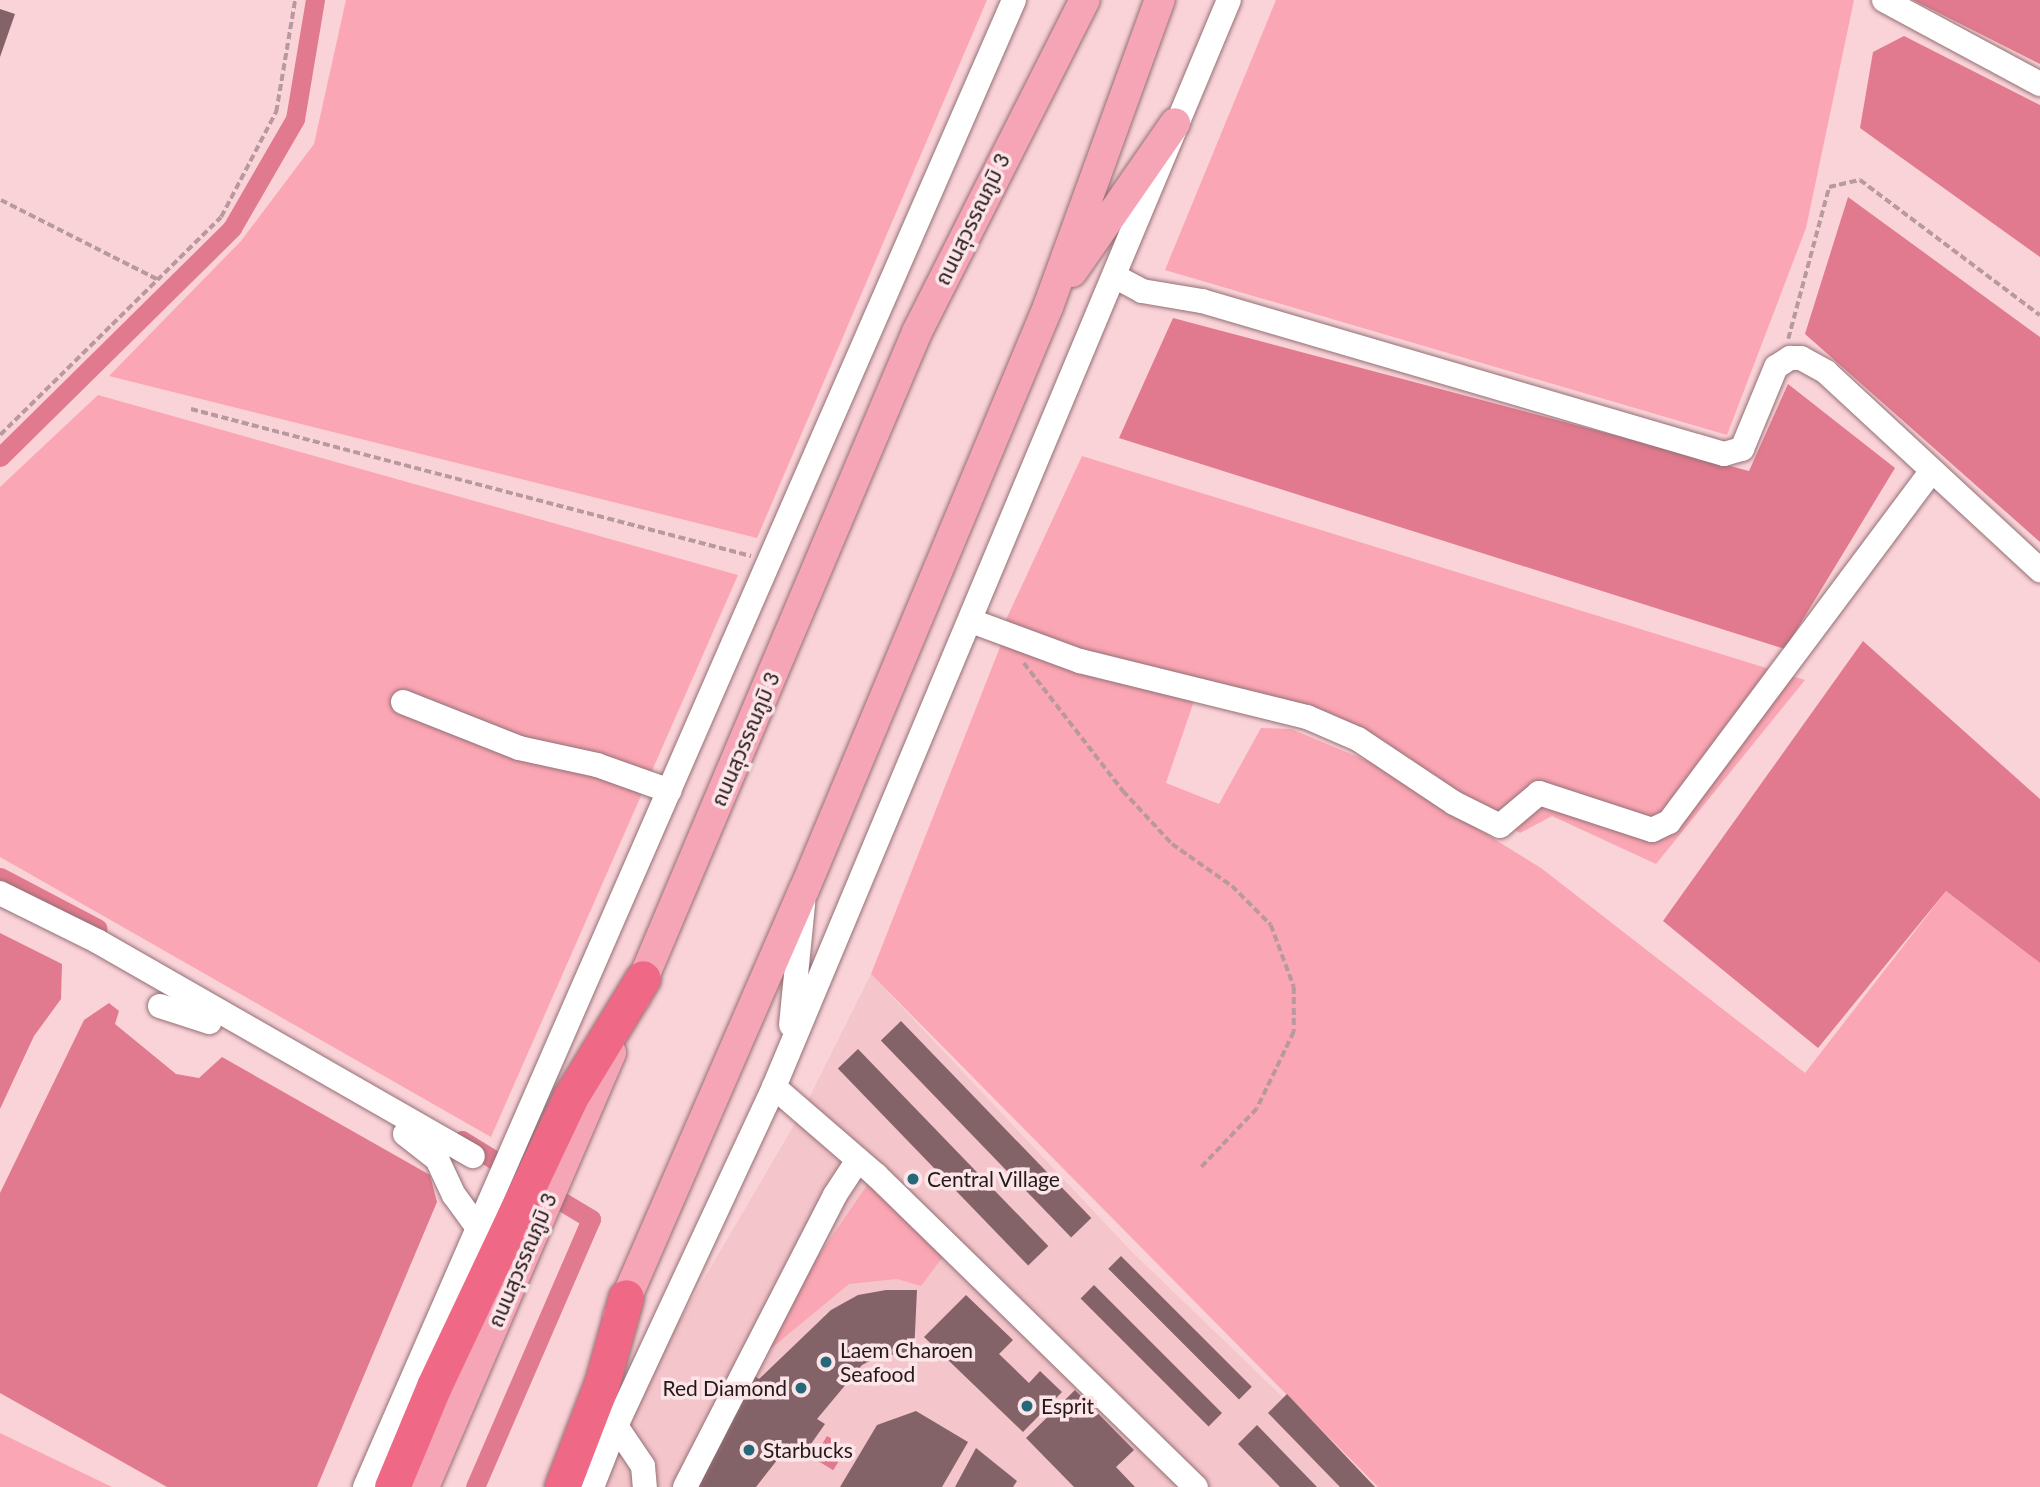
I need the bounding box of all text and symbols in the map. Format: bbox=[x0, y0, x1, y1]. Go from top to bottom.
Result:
street label: ถนนสุวรรณภูมิ 3 bbox=[929, 149, 1015, 289]
street label: ถนนสุวรรณภูมิ 3 bbox=[705, 668, 785, 810]
place label: Central Village bbox=[927, 1166, 1061, 1192]
marker: Central Village bbox=[905, 1171, 921, 1187]
street label: ถนนสุวรรณภูมิ 3 bbox=[482, 1189, 562, 1331]
place label: Laem Charoen Seafood bbox=[840, 1337, 973, 1387]
marker: Laem Charoen Seafood bbox=[818, 1354, 834, 1370]
place label: Red Diamond bbox=[662, 1375, 787, 1401]
marker: Red Diamond bbox=[793, 1380, 809, 1396]
place label: Esprit bbox=[1041, 1393, 1094, 1419]
marker: Esprit bbox=[1019, 1398, 1035, 1414]
place label: Starbucks bbox=[763, 1437, 853, 1463]
marker: Starbucks bbox=[741, 1442, 757, 1458]

